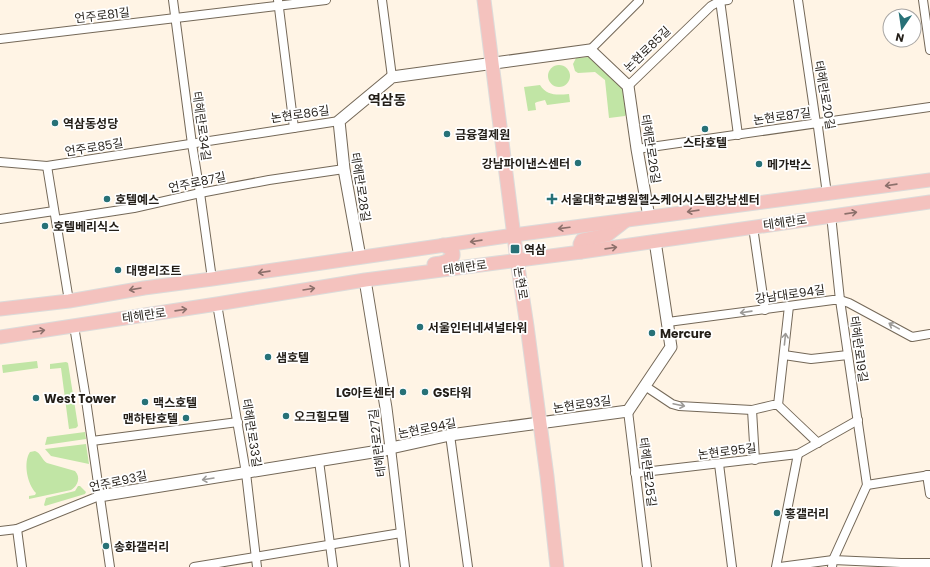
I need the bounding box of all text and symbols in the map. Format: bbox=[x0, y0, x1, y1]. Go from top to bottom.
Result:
street label: 언주로81길 bbox=[73, 3, 131, 27]
north arrow bbox=[882, 8, 922, 48]
street label: 논현로85길 bbox=[620, 22, 674, 76]
text: N bbox=[894, 29, 906, 46]
street label: 테헤란로20길 bbox=[811, 59, 839, 131]
street label: 테헤란로34길 bbox=[189, 90, 215, 162]
district label: 역삼동 bbox=[368, 90, 406, 110]
street label: 논현로86길 bbox=[269, 101, 331, 127]
street label: 논현로87길 bbox=[752, 104, 812, 128]
street label: 테헤란로26길 bbox=[637, 113, 665, 185]
place label: 역삼동성당 bbox=[63, 115, 118, 132]
marker: 역삼동성당 bbox=[50, 118, 60, 128]
marker: 스타호텔 bbox=[700, 124, 710, 134]
place label: 금융결제원 bbox=[455, 126, 510, 143]
marker: 금융결제원 bbox=[442, 129, 452, 139]
street label: 언주로85길 bbox=[63, 134, 125, 160]
place label: 스타호텔 bbox=[683, 134, 727, 151]
street label: 테헤란로28길 bbox=[347, 151, 375, 223]
place label: 강남파이낸스센터 bbox=[482, 155, 570, 172]
place label: 메가박스 bbox=[767, 156, 811, 173]
marker: 강남파이낸스센터 bbox=[573, 158, 583, 168]
marker: 메가박스 bbox=[754, 159, 764, 169]
street label: 언주로87길 bbox=[167, 168, 227, 196]
one-way arrow bbox=[885, 181, 898, 189]
place label: 호텔예스 bbox=[115, 191, 159, 208]
place label: 서울대학교병원헬스케어시스템강남센터 bbox=[561, 191, 760, 208]
marker: 서울대학교병원헬스케어시스템강남센터 bbox=[546, 193, 558, 205]
marker: 호텔예스 bbox=[102, 194, 112, 204]
one-way arrow bbox=[687, 208, 700, 215]
one-way arrow bbox=[844, 209, 857, 217]
street label: 테헤란로 bbox=[762, 211, 808, 233]
place label: 호텔베리식스 bbox=[53, 218, 119, 235]
marker: 호텔베리식스 bbox=[40, 221, 50, 231]
one-way arrow bbox=[558, 225, 571, 232]
one-way arrow bbox=[470, 237, 483, 245]
place label: 역삼 bbox=[524, 241, 546, 258]
marker: 역삼 bbox=[509, 243, 521, 255]
one-way arrow bbox=[604, 244, 617, 252]
street label: 테헤란로 bbox=[442, 256, 488, 278]
place label: 대명리조트 bbox=[126, 262, 181, 279]
marker: 대명리조트 bbox=[113, 265, 123, 275]
street label: 논현로 bbox=[510, 265, 532, 301]
one-way arrow bbox=[258, 268, 271, 276]
street label: 강남대로94길 bbox=[754, 281, 826, 307]
one-way arrow bbox=[129, 285, 142, 293]
one-way arrow bbox=[302, 285, 315, 293]
street label: 테헤란로 bbox=[121, 304, 167, 326]
one-way arrow bbox=[174, 306, 187, 314]
one-way arrow bbox=[740, 308, 753, 316]
street label: 테헤란로19길 bbox=[846, 315, 872, 383]
place label: 서울인터네셔널타워 bbox=[428, 319, 527, 336]
marker: 서울인터네셔널타워 bbox=[415, 322, 425, 332]
one-way arrow bbox=[888, 322, 900, 330]
place label: Mercure bbox=[660, 325, 712, 342]
one-way arrow bbox=[32, 327, 45, 335]
marker: Mercure bbox=[647, 328, 657, 338]
one-way arrow bbox=[781, 333, 789, 346]
place label: 샘호텔 bbox=[276, 349, 309, 366]
marker: 샘호텔 bbox=[263, 352, 273, 362]
place label: LG아트센터 bbox=[336, 384, 395, 401]
place label: GS타워 bbox=[433, 384, 472, 401]
marker: LG아트센터 bbox=[398, 387, 408, 397]
marker: GS타워 bbox=[420, 387, 430, 397]
place label: West Tower bbox=[44, 390, 116, 407]
street label: 논현로93길 bbox=[552, 391, 612, 417]
marker: West Tower bbox=[31, 393, 41, 403]
place label: 맥스호텔 bbox=[153, 394, 197, 411]
marker: 맥스호텔 bbox=[140, 397, 150, 407]
street label: 테헤란로33길 bbox=[238, 397, 266, 469]
one-way arrow bbox=[672, 401, 685, 409]
place label: 오크힐모텔 bbox=[294, 408, 349, 425]
street label: 테헤란로27길 bbox=[364, 408, 390, 478]
place label: 맨하탄호텔 bbox=[123, 410, 178, 427]
marker: 오크힐모텔 bbox=[281, 411, 291, 421]
marker: 맨하탄호텔 bbox=[181, 413, 191, 423]
street label: 논현로94길 bbox=[396, 414, 458, 442]
street label: 테헤란로25길 bbox=[635, 436, 661, 508]
street label: 논현로95길 bbox=[697, 439, 757, 463]
street label: 언주로93길 bbox=[87, 467, 149, 495]
one-way arrow bbox=[201, 475, 214, 483]
place label: 홍갤러리 bbox=[785, 505, 829, 522]
marker: 홍갤러리 bbox=[772, 508, 782, 518]
place label: 송화갤러리 bbox=[114, 538, 169, 555]
marker: 송화갤러리 bbox=[101, 541, 111, 551]

